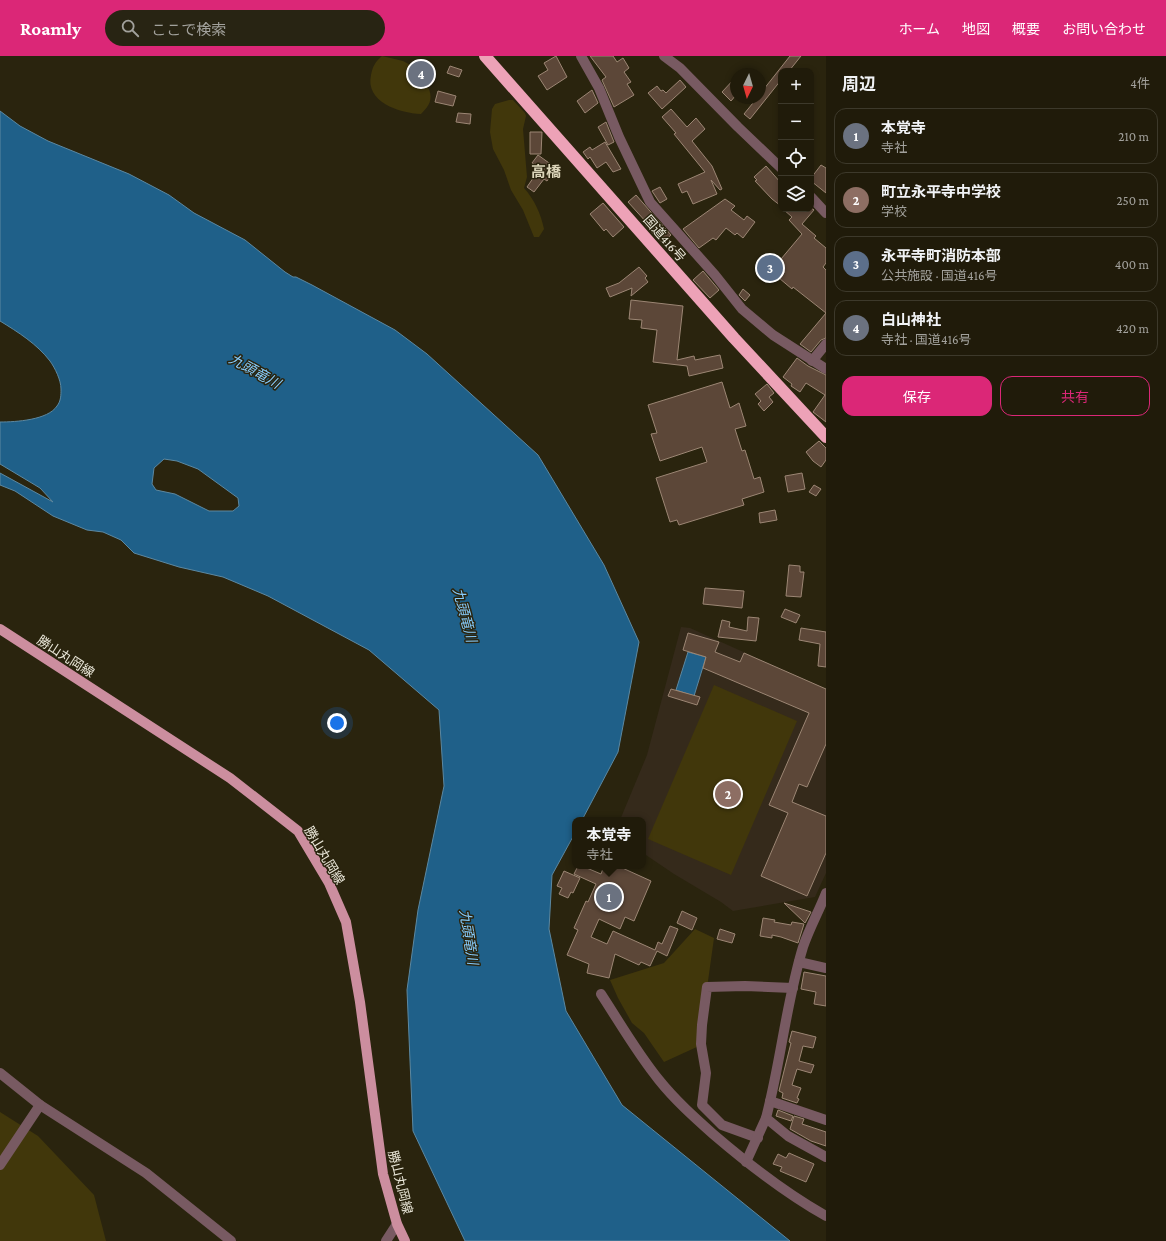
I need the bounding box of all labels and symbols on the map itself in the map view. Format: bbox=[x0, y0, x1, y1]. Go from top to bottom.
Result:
pin: 4 bbox=[408, 59, 434, 89]
north arrow bbox=[730, 68, 766, 104]
district label: 高橋 bbox=[531, 164, 562, 180]
street label: 国道416号 bbox=[640, 212, 689, 265]
pin: 3 bbox=[757, 253, 783, 283]
water label: 九頭竜川 bbox=[227, 350, 285, 393]
water label: 九頭竜川 bbox=[450, 586, 480, 646]
street label: 勝山丸岡線 bbox=[34, 632, 97, 680]
your location bbox=[327, 713, 347, 733]
pin: 2 bbox=[715, 779, 741, 809]
street label: 勝山丸岡線 bbox=[301, 824, 348, 887]
pin: 1 bbox=[596, 882, 622, 912]
water label: 九頭竜川 bbox=[457, 908, 482, 968]
street label: 勝山丸岡線 bbox=[385, 1149, 416, 1215]

